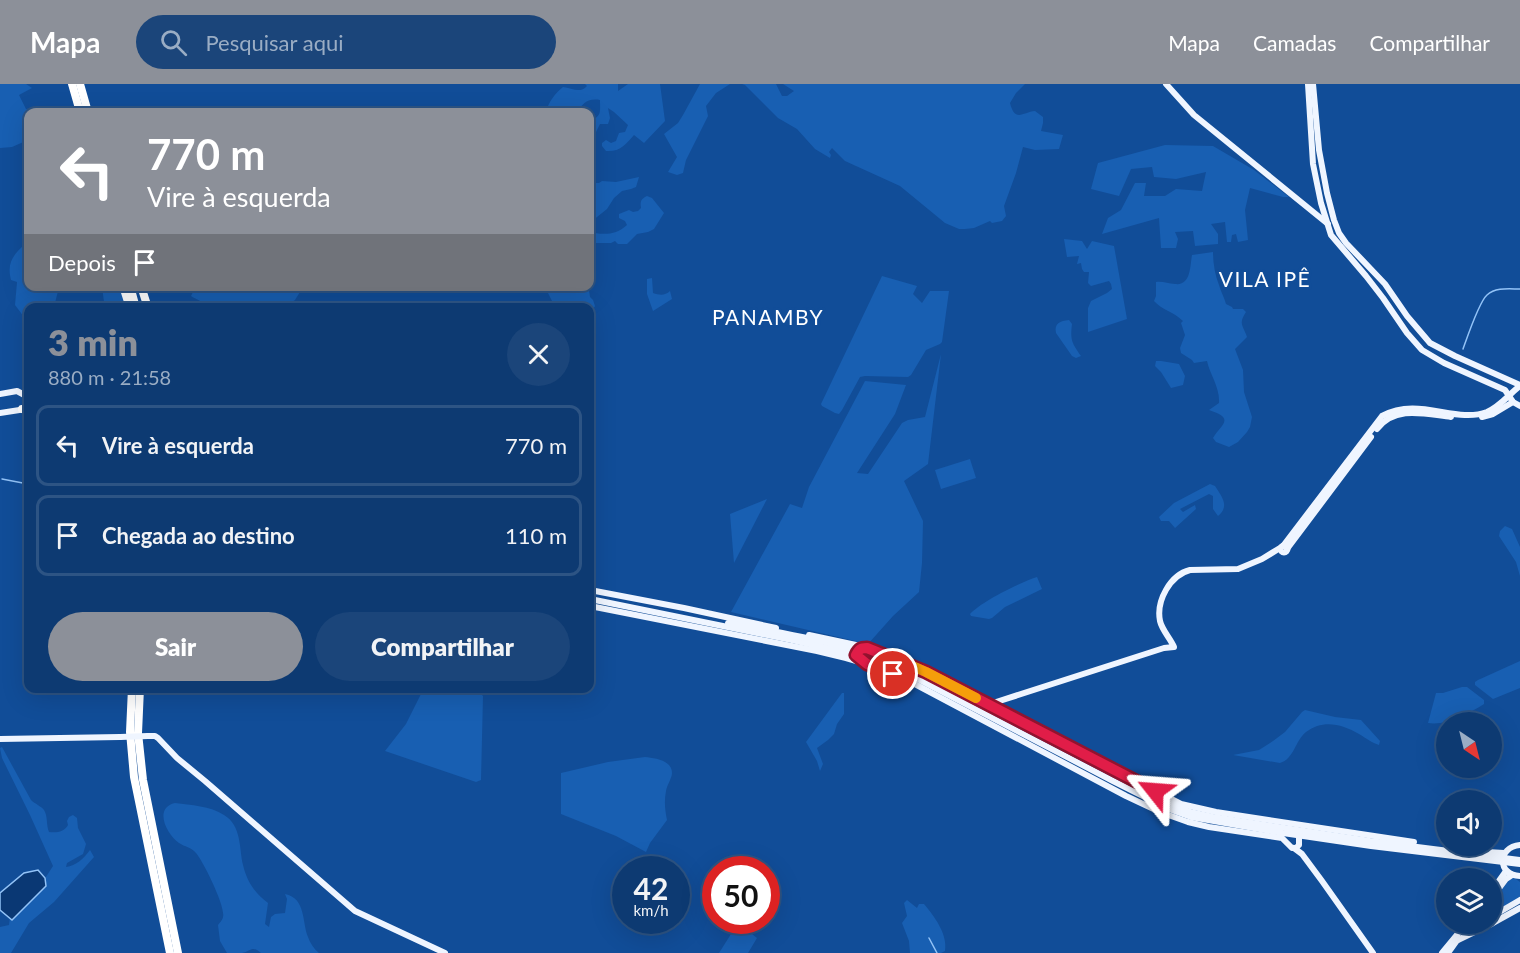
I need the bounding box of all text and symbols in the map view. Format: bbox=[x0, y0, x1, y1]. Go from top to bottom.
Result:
search box bbox=[136, 15, 556, 69]
text: Mapa bbox=[30, 25, 100, 59]
icon: search bbox=[157, 26, 190, 59]
text: Pesquisar aqui bbox=[205, 29, 344, 56]
text: Mapa bbox=[1168, 30, 1220, 55]
text: Camadas bbox=[1253, 30, 1336, 55]
text: Compartilhar bbox=[1369, 30, 1490, 55]
text: 770 m bbox=[147, 129, 265, 179]
icon: left bbox=[48, 132, 126, 210]
text: Vire à esquerda bbox=[147, 180, 331, 213]
icon: arrive bbox=[128, 246, 161, 279]
text: Depois bbox=[48, 249, 116, 276]
district label: VILA IPÊ bbox=[1219, 266, 1311, 291]
district label: PANAMBY bbox=[712, 304, 824, 329]
text: 3 min bbox=[48, 320, 138, 364]
button: close bbox=[507, 323, 570, 386]
text: 880 m · 21:58 bbox=[48, 365, 171, 389]
icon: left bbox=[51, 429, 84, 462]
text: Vire à esquerda bbox=[102, 432, 254, 459]
text: 770 m bbox=[505, 432, 567, 459]
icon: arrive bbox=[51, 519, 84, 552]
text: Chegada ao destino bbox=[102, 522, 295, 549]
text: 110 m bbox=[505, 522, 567, 549]
button: Sair bbox=[48, 612, 303, 681]
button: Compartilhar bbox=[315, 612, 570, 681]
pin bbox=[867, 648, 918, 699]
icon: arrive bbox=[876, 657, 909, 690]
north arrow bbox=[1436, 712, 1502, 778]
map controls bbox=[1436, 712, 1502, 934]
position arrow bbox=[1123, 759, 1187, 823]
button: sound bbox=[1436, 790, 1502, 856]
speed limit sign: 50 bbox=[702, 856, 780, 934]
button: layers bbox=[1436, 868, 1502, 934]
text: 42 bbox=[634, 870, 668, 906]
text: km/h bbox=[633, 901, 669, 919]

